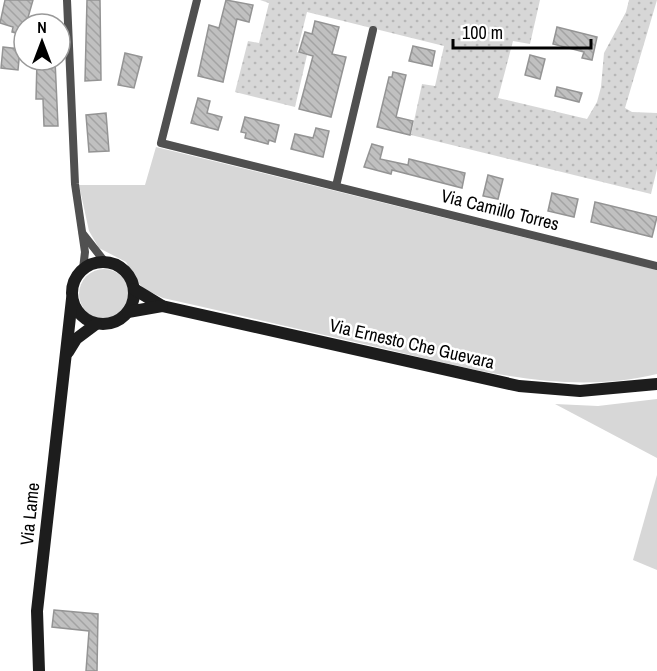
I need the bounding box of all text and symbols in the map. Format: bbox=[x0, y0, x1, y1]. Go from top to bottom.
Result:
north arrow bbox=[12, 12, 72, 72]
scale bar bbox=[453, 12, 591, 50]
text: N bbox=[37, 16, 47, 38]
text: 100 m bbox=[462, 20, 503, 45]
street label: Via Camillo Torres bbox=[438, 183, 562, 236]
street label: Via Ernesto Che Guevara bbox=[327, 312, 497, 375]
street label: Via Lame bbox=[14, 481, 45, 547]

